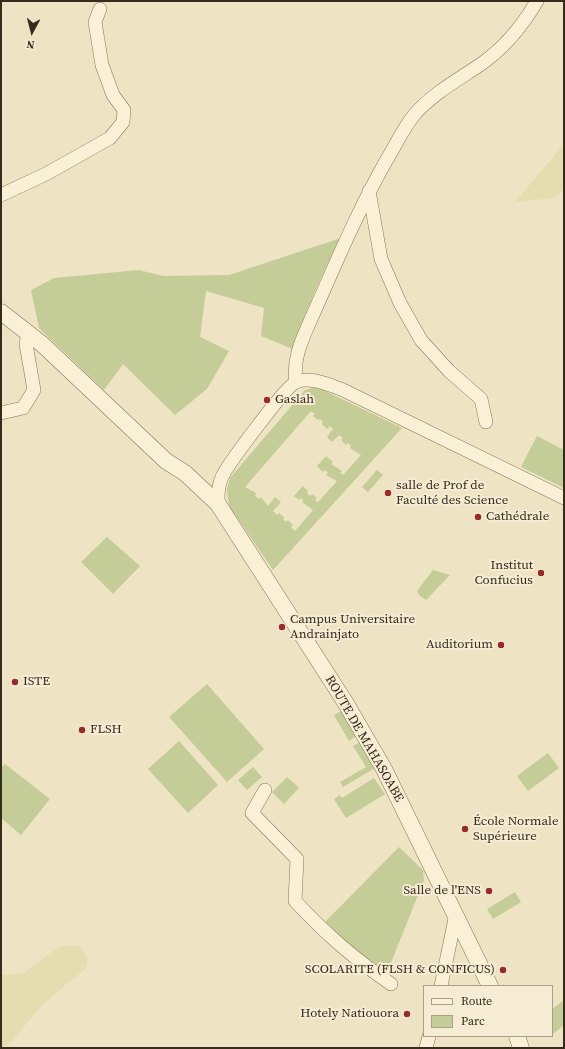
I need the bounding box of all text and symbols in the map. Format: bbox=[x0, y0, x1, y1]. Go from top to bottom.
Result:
north arrow bbox=[12, 12, 52, 52]
text: N bbox=[26, 36, 35, 52]
place label: Gaslah bbox=[275, 392, 314, 408]
marker: Gaslah bbox=[262, 395, 272, 405]
place label: salle de Prof de Faculté des Science bbox=[396, 478, 508, 509]
marker: salle de Prof de Faculté des Science bbox=[383, 488, 393, 498]
place label: Cathédrale bbox=[486, 509, 549, 525]
marker: Cathédrale bbox=[473, 512, 483, 522]
place label: Institut Confucius bbox=[474, 558, 533, 589]
marker: Institut Confucius bbox=[536, 568, 546, 578]
place label: Campus Universitaire Andrainjato bbox=[290, 612, 415, 643]
marker: Campus Universitaire Andrainjato bbox=[277, 622, 287, 632]
place label: Auditorium bbox=[426, 637, 493, 653]
marker: Auditorium bbox=[496, 640, 506, 650]
street label: ROUTE DE MAHASOABE bbox=[321, 673, 407, 805]
place label: ISTE bbox=[23, 674, 50, 690]
marker: ISTE bbox=[10, 677, 20, 687]
place label: FLSH bbox=[90, 722, 122, 738]
marker: FLSH bbox=[77, 725, 87, 735]
place label: École Normale Supérieure bbox=[473, 814, 559, 845]
marker: École Normale Supérieure bbox=[460, 824, 470, 834]
place label: Salle de l'ENS bbox=[403, 883, 481, 899]
marker: Salle de l'ENS bbox=[484, 886, 494, 896]
place label: SCOLARITE (FLSH & CONFICUS) bbox=[305, 962, 495, 978]
marker: SCOLARITE (FLSH & CONFICUS) bbox=[498, 965, 508, 975]
legend bbox=[423, 985, 553, 1037]
text: Route bbox=[461, 993, 492, 1009]
place label: Hotely Natiouora bbox=[300, 1006, 399, 1022]
marker: Hotely Natiouora bbox=[402, 1009, 412, 1019]
text: Parc bbox=[461, 1013, 485, 1029]

